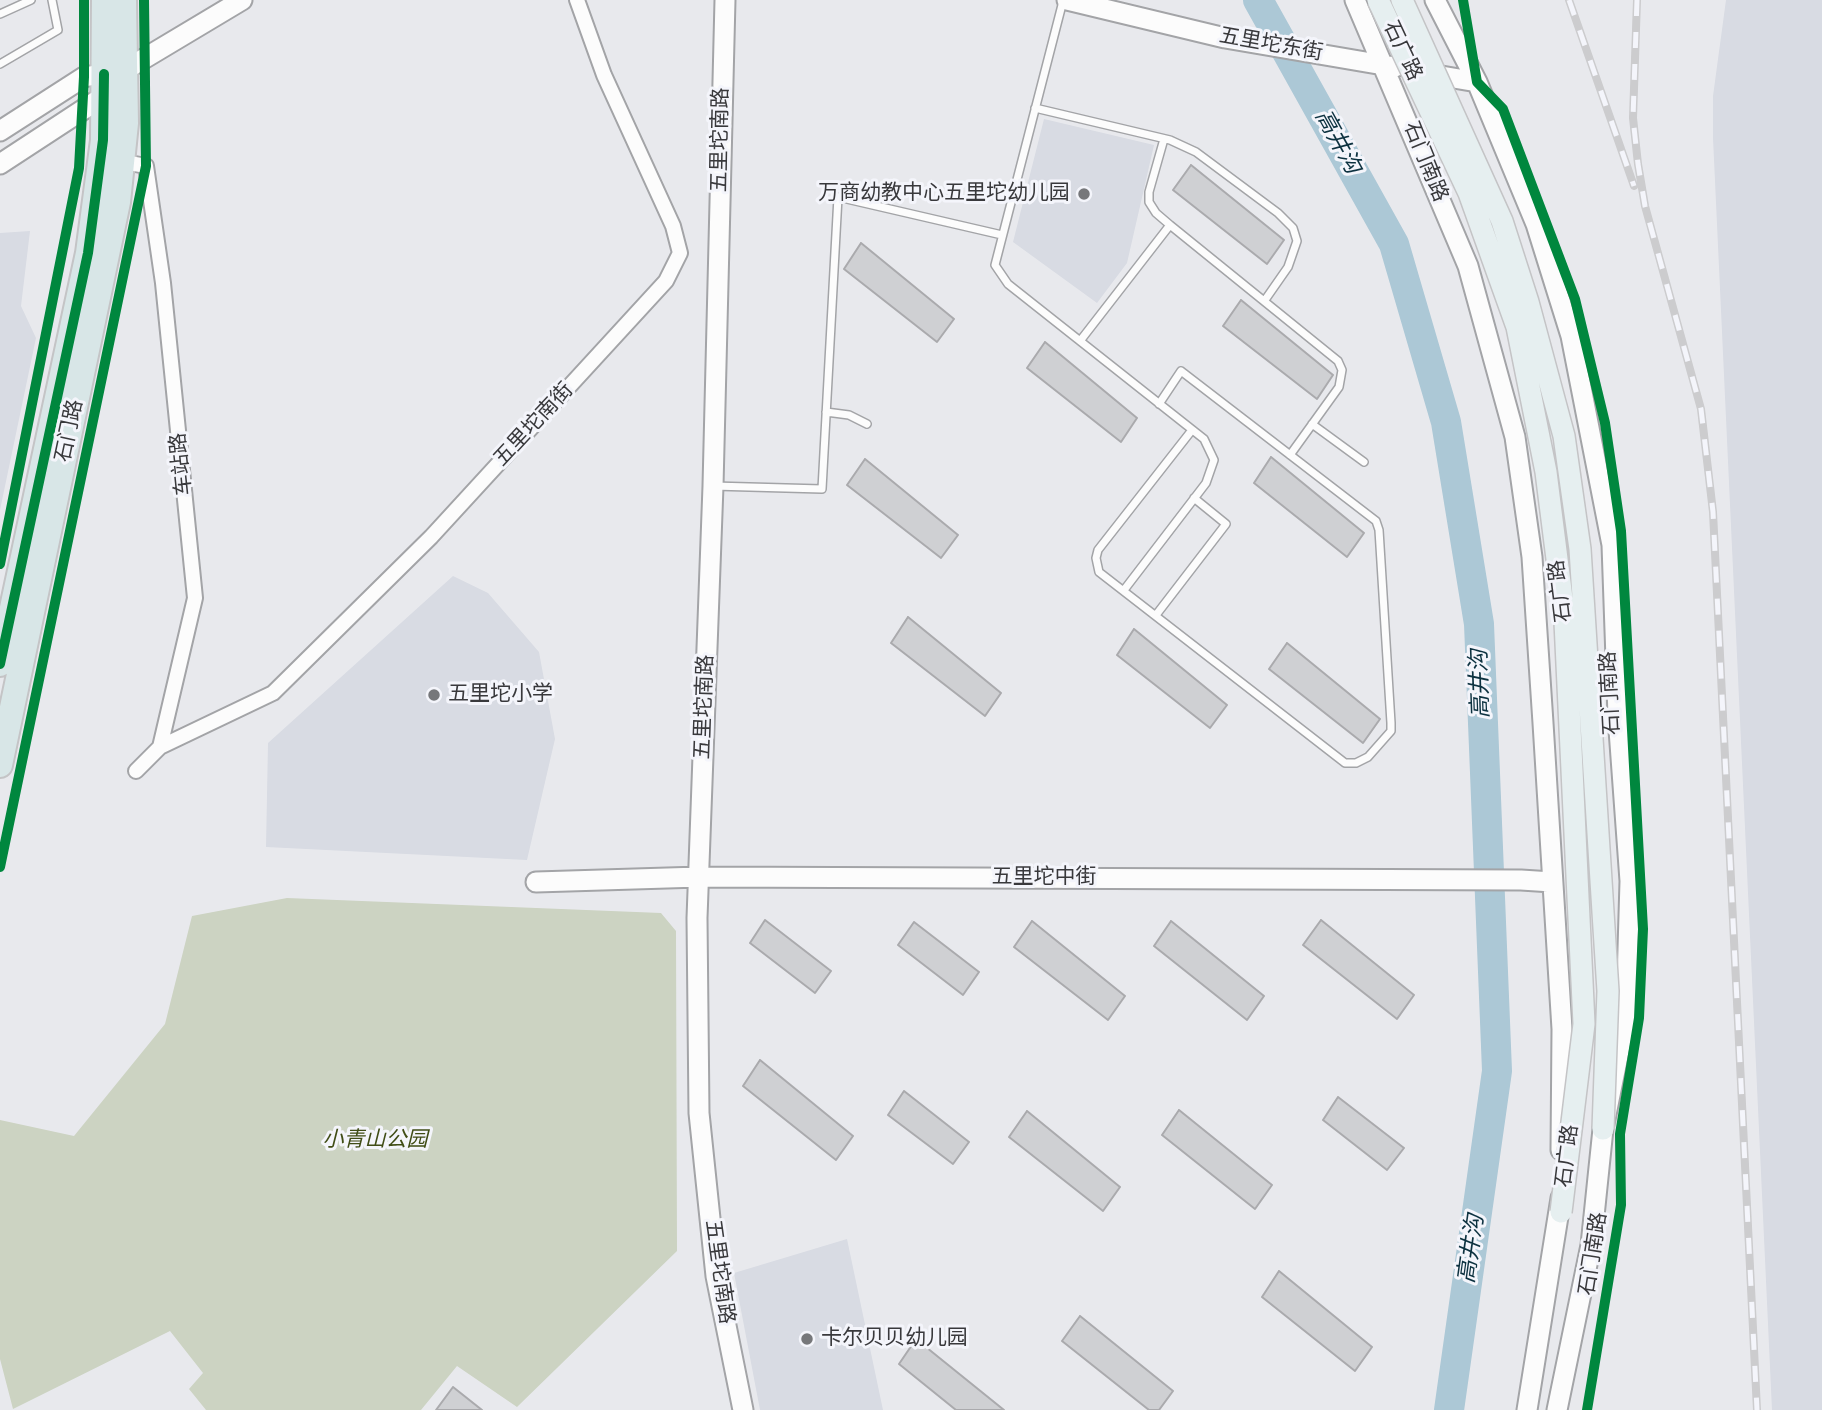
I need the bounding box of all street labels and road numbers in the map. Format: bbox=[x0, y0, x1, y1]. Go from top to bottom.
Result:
street label: 石广路 bbox=[1377, 17, 1427, 85]
street label: 五里坨东街 bbox=[1217, 23, 1325, 67]
street label: 五里坨南路 bbox=[707, 87, 735, 193]
street label: 石门南路 bbox=[1398, 118, 1452, 206]
street label: 五里坨南街 bbox=[489, 378, 579, 472]
street label: 石门路 bbox=[51, 398, 89, 464]
street label: 车站路 bbox=[166, 431, 198, 497]
street label: 石广路 bbox=[1545, 558, 1577, 624]
street label: 石门南路 bbox=[1596, 650, 1626, 736]
street label: 五里坨南路 bbox=[691, 654, 719, 760]
street label: 五里坨中街 bbox=[992, 865, 1096, 891]
street label: 石广路 bbox=[1552, 1123, 1584, 1189]
street label: 石门南路 bbox=[1575, 1211, 1613, 1297]
street label: 五里坨南路 bbox=[699, 1218, 739, 1326]

